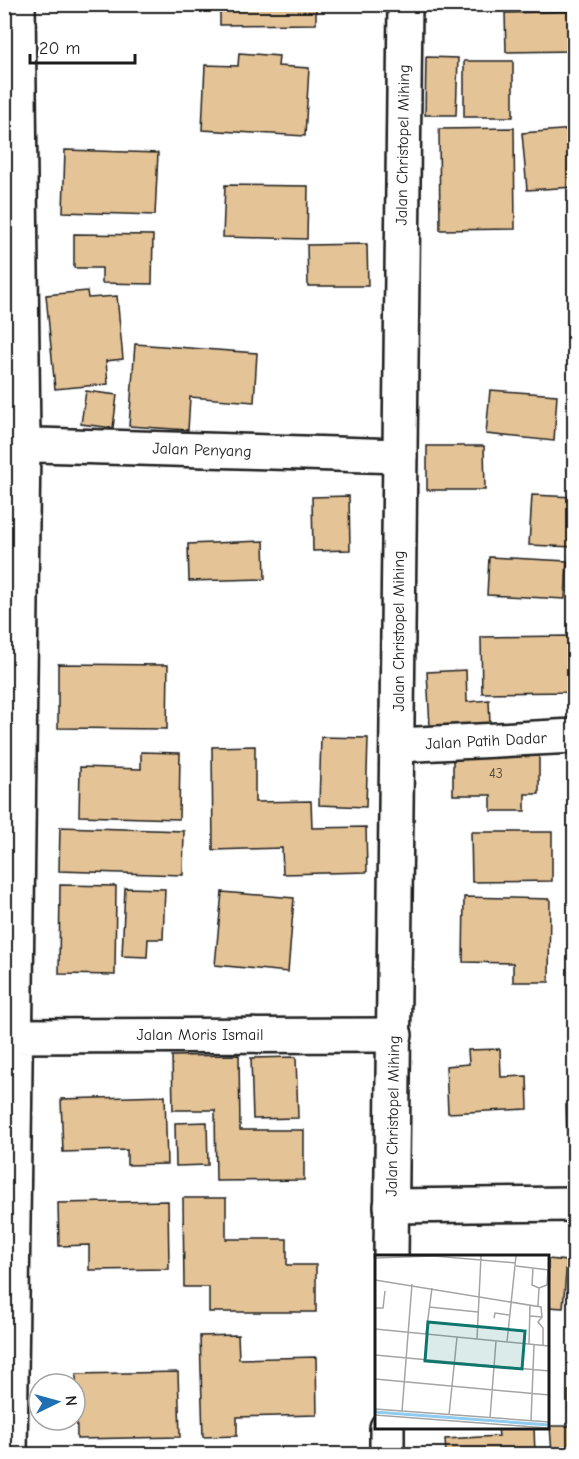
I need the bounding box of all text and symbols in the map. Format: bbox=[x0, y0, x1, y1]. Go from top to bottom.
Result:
scale bar bbox=[30, 27, 135, 65]
text: 20 m bbox=[39, 38, 80, 59]
street label: Jalan Christopel Mihing bbox=[393, 64, 413, 226]
street label: Jalan Penyang bbox=[152, 439, 252, 461]
street label: Jalan Christopel Mihing bbox=[390, 550, 408, 712]
street label: Jalan Patih Dadar bbox=[425, 729, 548, 753]
house number: 43 bbox=[489, 765, 503, 782]
street label: Jalan Moris Ismail bbox=[137, 1026, 263, 1044]
street label: Jalan Christopel Mihing bbox=[383, 1035, 403, 1197]
inset map bbox=[375, 1255, 549, 1429]
north arrow bbox=[27, 1372, 87, 1432]
text: N bbox=[62, 1395, 80, 1407]

